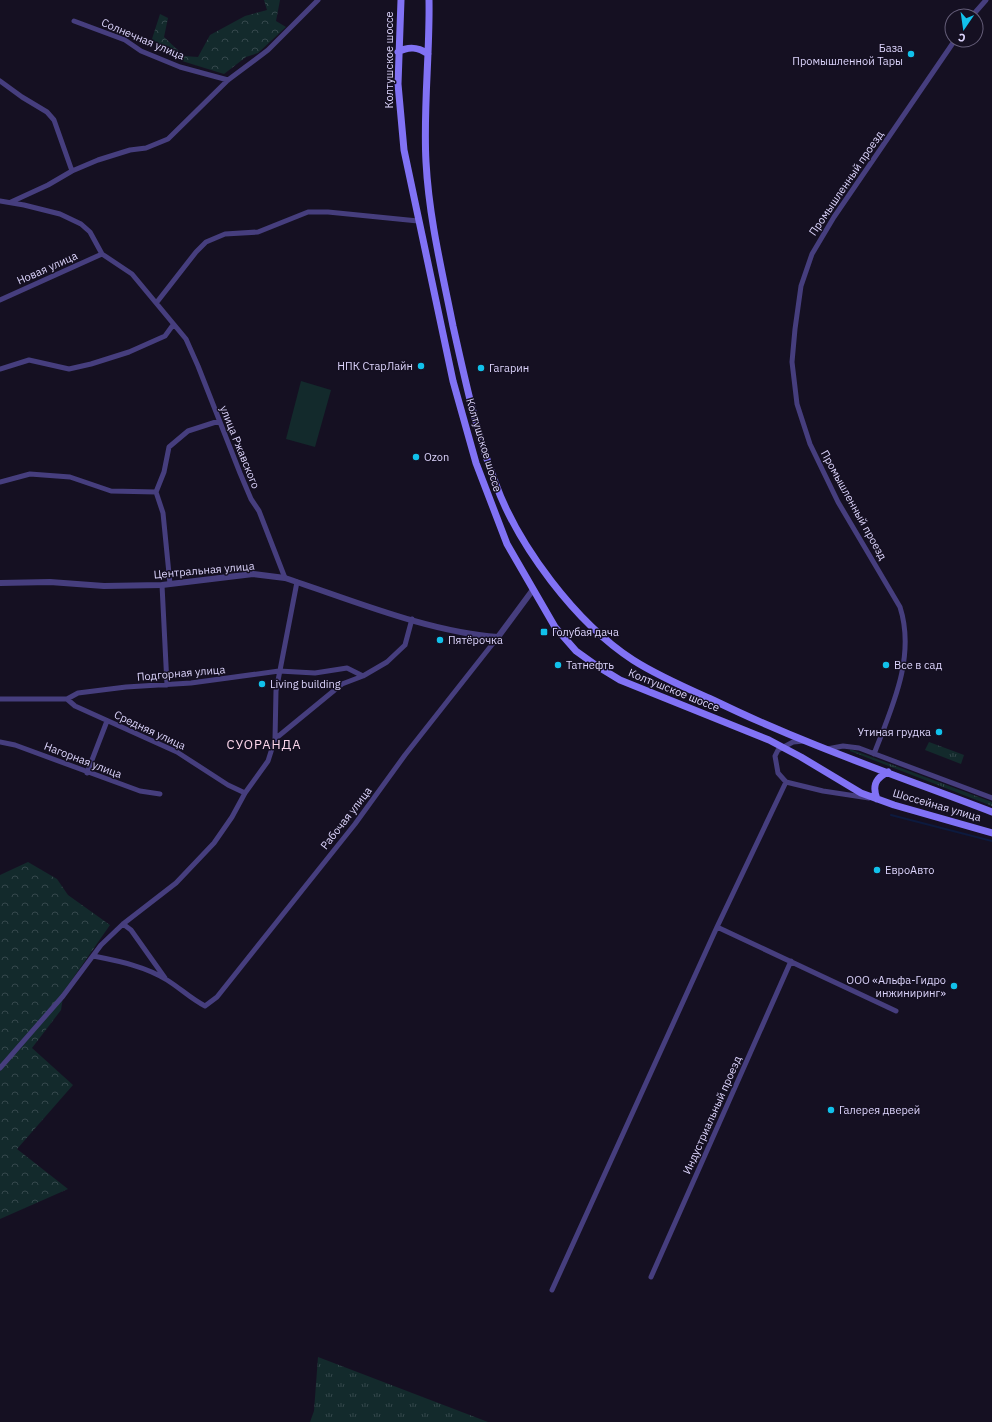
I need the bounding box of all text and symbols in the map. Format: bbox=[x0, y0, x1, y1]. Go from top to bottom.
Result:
north arrow bbox=[944, 8, 984, 48]
street label: Колтушское шоссе bbox=[382, 11, 396, 109]
street label: Солнечная улица bbox=[99, 15, 187, 63]
text: С bbox=[957, 30, 967, 45]
place label: База Промышленной Тары bbox=[792, 41, 903, 68]
marker: База Промышленной Тары bbox=[906, 49, 916, 59]
street label: Промышленный проезд bbox=[806, 127, 887, 238]
street label: Новая улица bbox=[15, 248, 80, 288]
place label: НПК СтарЛайн bbox=[337, 359, 413, 373]
marker: НПК СтарЛайн bbox=[416, 361, 426, 371]
place label: Гагарин bbox=[489, 361, 529, 375]
marker: Гагарин bbox=[476, 363, 486, 373]
street label: Колтушское шоссе bbox=[463, 397, 505, 493]
street label: улица Ржавского bbox=[217, 403, 263, 491]
street label: Промышленный проезд bbox=[818, 447, 890, 563]
place label: Ozon bbox=[424, 450, 449, 464]
marker: Ozon bbox=[411, 452, 421, 462]
street label: Центральная улица bbox=[153, 559, 255, 581]
place label: Голубая дача bbox=[552, 625, 619, 639]
marker: Голубая дача bbox=[539, 627, 549, 637]
place label: Пятёрочка bbox=[448, 633, 503, 647]
marker: Пятёрочка bbox=[435, 635, 445, 645]
place label: Татнефть bbox=[566, 658, 614, 672]
place label: Все в сад bbox=[894, 658, 943, 672]
marker: Татнефть bbox=[553, 660, 563, 670]
marker: Все в сад bbox=[881, 660, 891, 670]
street label: Подгорная улица bbox=[136, 662, 226, 684]
street label: Колтушское шоссе bbox=[626, 665, 722, 715]
place label: Living building bbox=[270, 677, 341, 691]
marker: Living building bbox=[257, 679, 267, 689]
street label: Средняя улица bbox=[112, 707, 188, 753]
place label: Утиная грудка bbox=[857, 725, 931, 739]
marker: Утиная грудка bbox=[934, 727, 944, 737]
district label: СУОРАНДА bbox=[226, 736, 302, 753]
street label: Нагорная улица bbox=[42, 739, 124, 781]
street label: Рабочая улица bbox=[317, 784, 375, 852]
street label: Шоссейная улица bbox=[891, 786, 983, 824]
place label: ЕвроАвто bbox=[885, 863, 934, 877]
marker: ЕвроАвто bbox=[872, 865, 882, 875]
place label: ООО «Альфа-Гидро инжиниринг» bbox=[846, 973, 946, 1000]
marker: ООО «Альфа-Гидро инжиниринг» bbox=[949, 981, 959, 991]
street label: Индустриальный проезд bbox=[680, 1053, 745, 1176]
place label: Галерея дверей bbox=[839, 1103, 920, 1117]
marker: Галерея дверей bbox=[826, 1105, 836, 1115]

